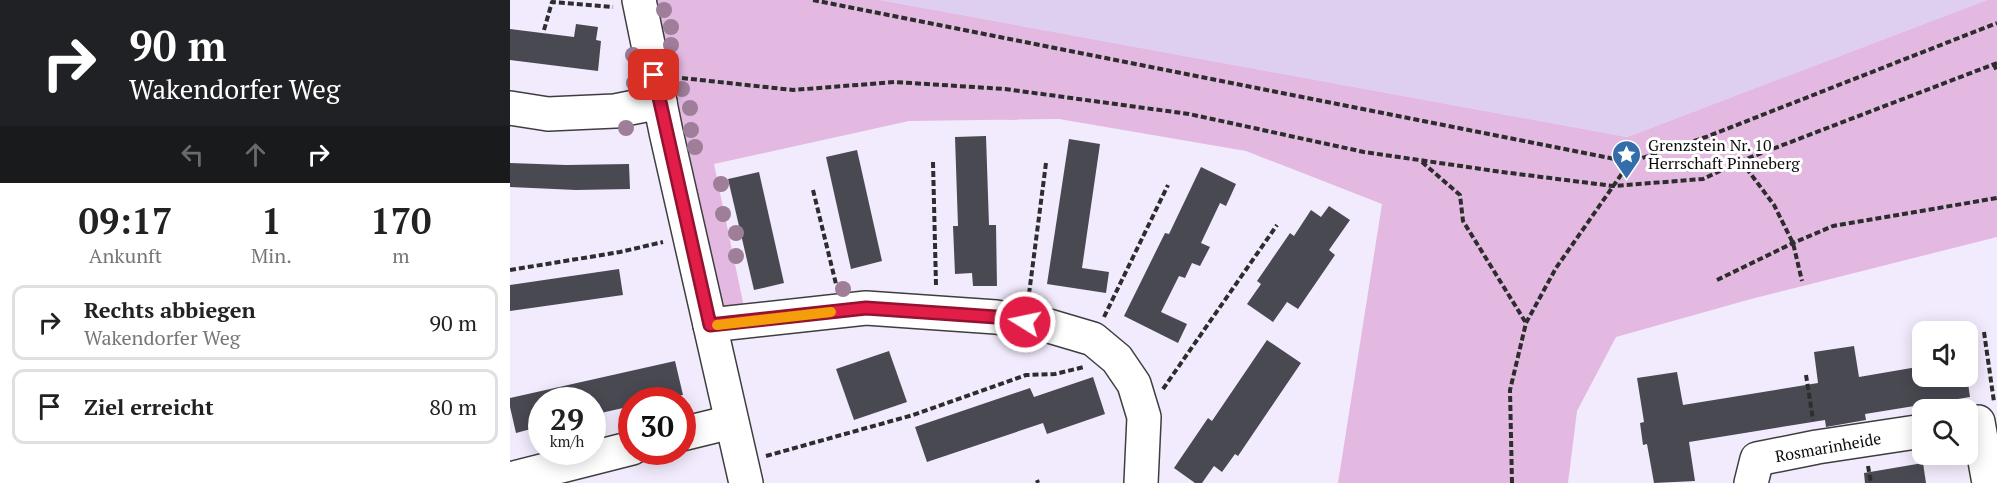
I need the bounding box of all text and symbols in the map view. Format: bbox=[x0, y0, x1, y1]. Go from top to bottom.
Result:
text: 90 m bbox=[129, 17, 227, 73]
icon: right bbox=[30, 24, 108, 102]
pin bbox=[628, 49, 679, 100]
icon: arrive bbox=[637, 58, 670, 91]
text: Wakendorfer Weg bbox=[129, 71, 340, 107]
place label: Grenzstein Nr. 10 Herrschaft Pinneberg bbox=[1648, 134, 1800, 174]
icon: left bbox=[176, 138, 209, 171]
icon: ahead bbox=[239, 138, 272, 171]
icon: right bbox=[302, 138, 335, 171]
place icon: Grenzstein Nr. 10 Herrschaft Pinneberg bbox=[1611, 138, 1643, 180]
text: 09:17 bbox=[79, 197, 172, 244]
text: 1 bbox=[261, 197, 281, 244]
text: 170 bbox=[370, 197, 431, 244]
text: Ankunft bbox=[89, 242, 162, 269]
text: Min. bbox=[251, 242, 292, 269]
text: m bbox=[392, 242, 409, 269]
position arrow bbox=[993, 290, 1057, 354]
text: Rechts abbiegen bbox=[84, 295, 256, 324]
icon: right bbox=[33, 306, 66, 339]
text: 90 m bbox=[429, 308, 477, 337]
map controls bbox=[1912, 321, 1978, 465]
button: sound bbox=[1912, 321, 1978, 387]
text: Wakendorfer Weg bbox=[84, 324, 240, 351]
speed limit sign: 30 bbox=[618, 387, 696, 465]
icon: arrive bbox=[33, 390, 66, 423]
text: Ziel erreicht bbox=[84, 392, 214, 421]
text: 80 m bbox=[429, 392, 477, 421]
text: 29 bbox=[550, 399, 584, 439]
button: search bbox=[1912, 399, 1978, 465]
street label: Rosmarinheide bbox=[1773, 427, 1883, 467]
text: km/h bbox=[550, 431, 584, 451]

